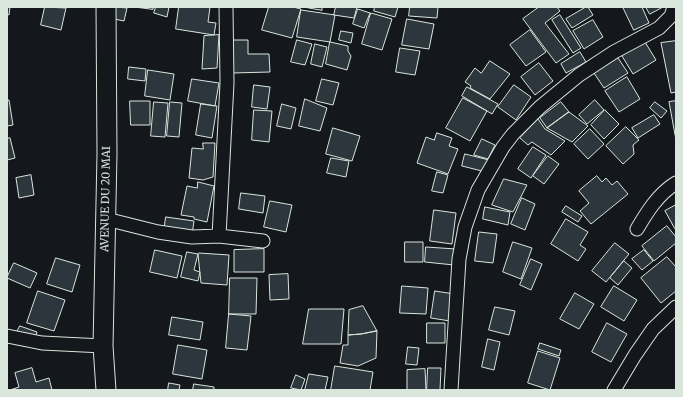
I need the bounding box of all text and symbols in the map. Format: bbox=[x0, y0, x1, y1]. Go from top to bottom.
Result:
street label: AVENUE DU 20 MAI bbox=[98, 146, 114, 252]

